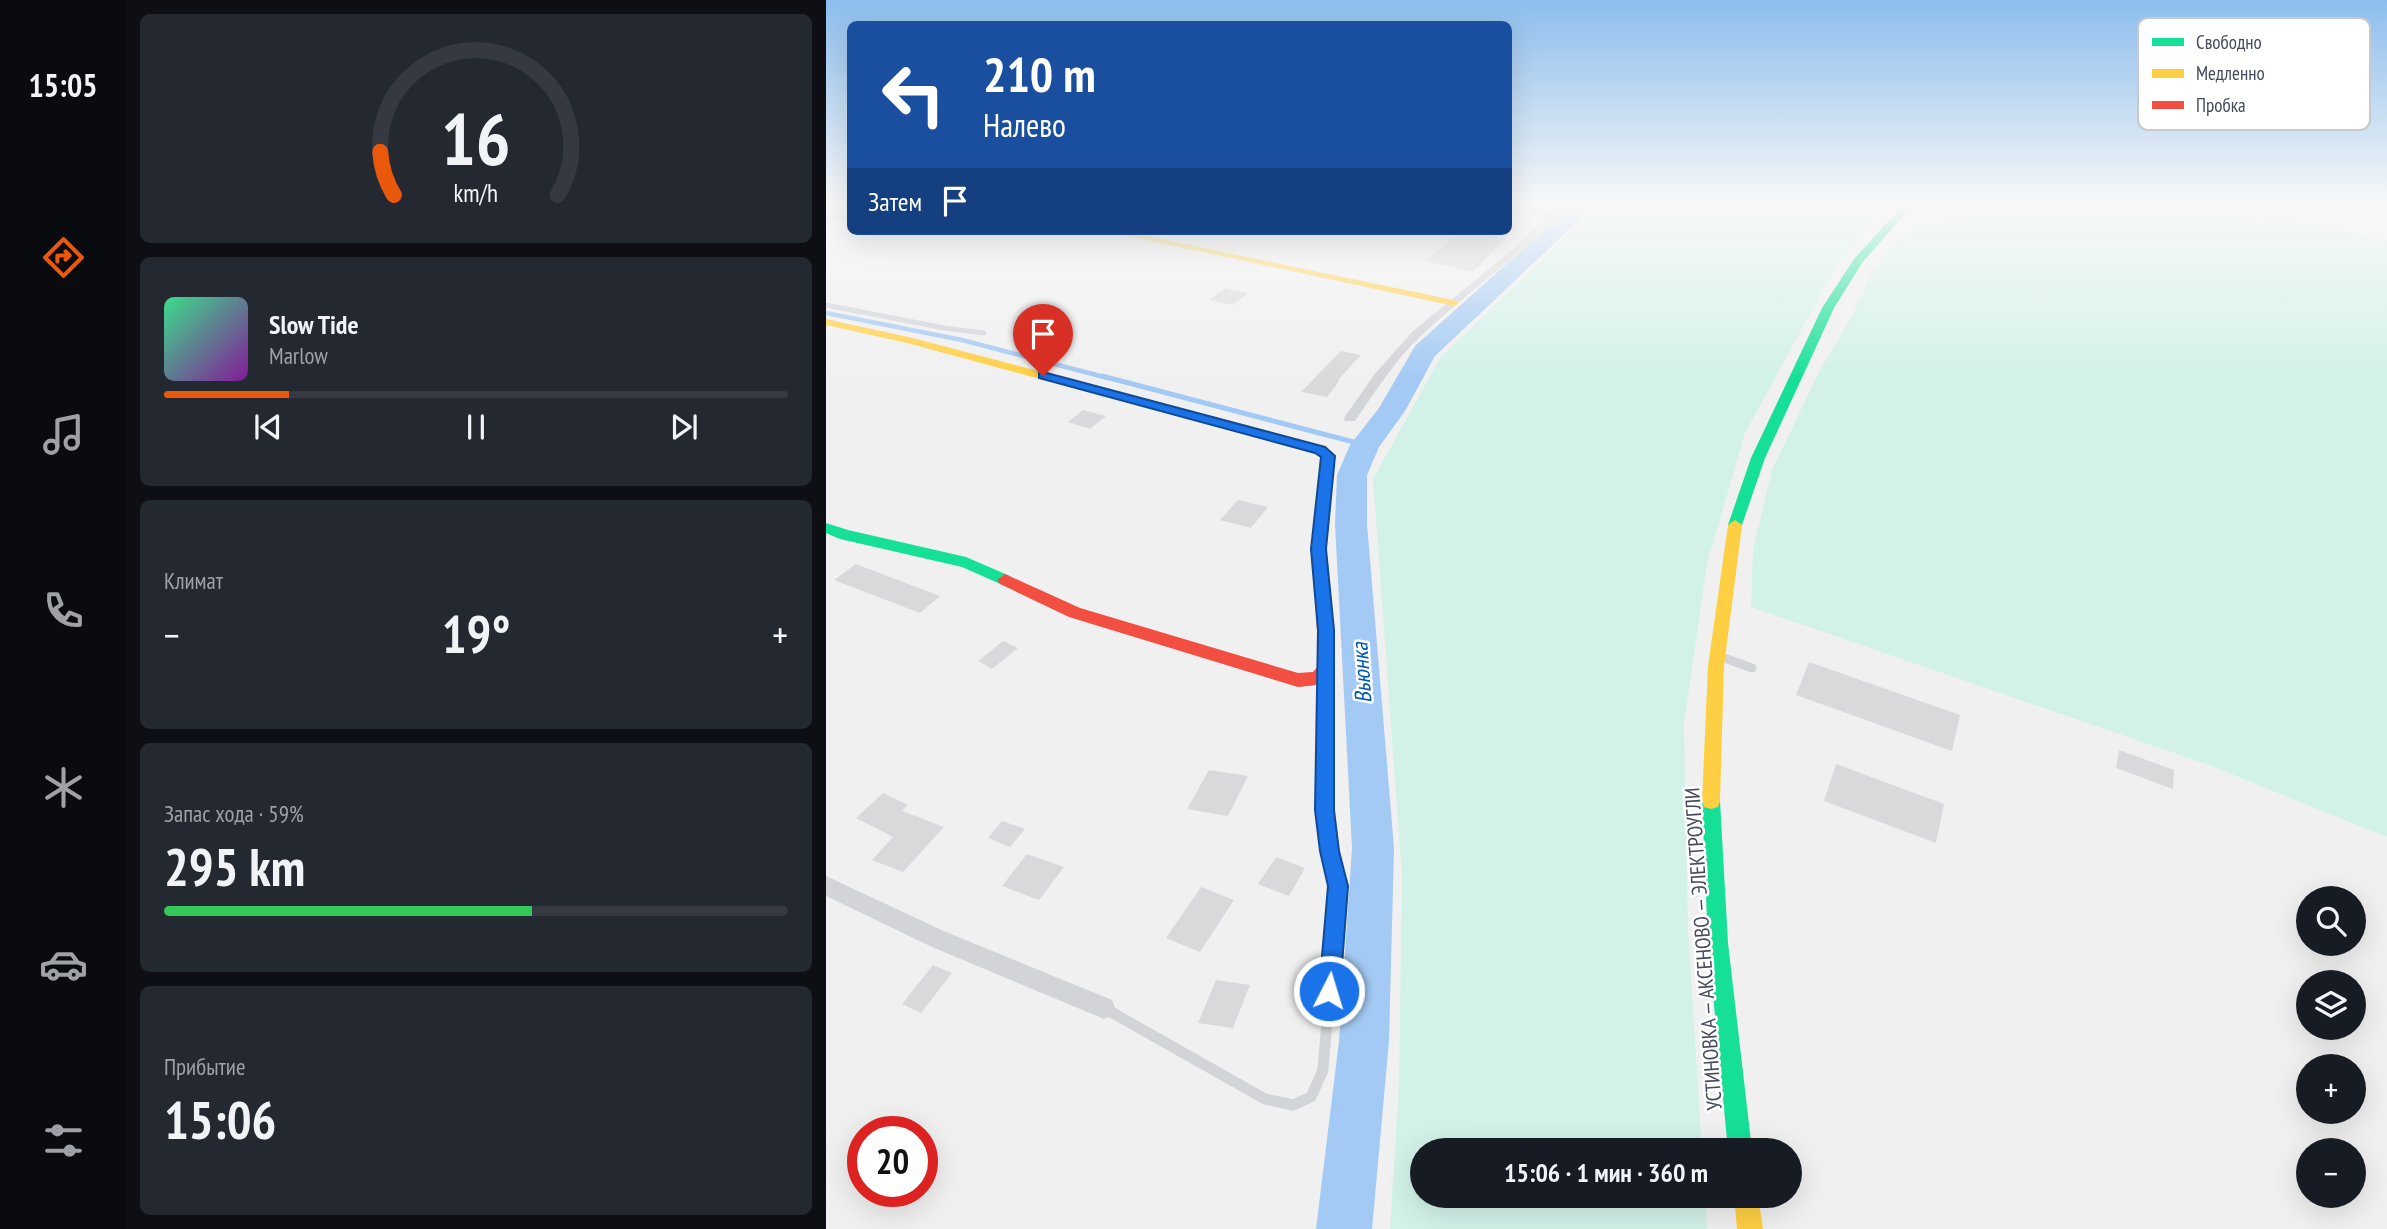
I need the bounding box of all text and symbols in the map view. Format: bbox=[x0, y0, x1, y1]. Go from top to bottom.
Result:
legend bbox=[2138, 18, 2370, 130]
text: Свободно bbox=[2196, 30, 2262, 54]
text: 210 m bbox=[983, 42, 1096, 106]
icon: left bbox=[868, 49, 959, 140]
text: Медленно bbox=[2196, 61, 2265, 85]
text: 15:05 bbox=[28, 64, 98, 106]
text: 16 bbox=[441, 91, 511, 185]
text: Пробка bbox=[2196, 93, 2246, 117]
text: Налево bbox=[983, 104, 1066, 146]
text: km/h bbox=[454, 176, 498, 208]
icon: arrive bbox=[936, 182, 974, 220]
text: Затем bbox=[868, 185, 922, 218]
icon: directions bbox=[39, 233, 88, 282]
pin bbox=[1013, 304, 1073, 376]
text: Slow Tide bbox=[269, 308, 359, 341]
icon: arrive bbox=[1024, 315, 1062, 353]
text: Marlow bbox=[269, 341, 328, 370]
icon: previous bbox=[249, 408, 287, 446]
icon: pause bbox=[457, 408, 495, 446]
icon: next bbox=[665, 408, 703, 446]
icon: music bbox=[39, 410, 88, 459]
text: Климат bbox=[164, 566, 223, 595]
icon: phone bbox=[39, 586, 88, 635]
text: 19° bbox=[442, 600, 510, 667]
text: − bbox=[164, 610, 180, 659]
text: + bbox=[772, 610, 788, 659]
water label: Вьюнка bbox=[1344, 640, 1378, 704]
icon: climate bbox=[39, 763, 88, 812]
street label: УСТИНОВКА — АКСЕНОВО — ЭЛЕКТРОУГЛИ bbox=[1678, 787, 1728, 1111]
text: Запас хода · 59% bbox=[164, 799, 304, 828]
text: 295 km bbox=[164, 833, 305, 900]
map controls bbox=[2296, 886, 2366, 1208]
button: search bbox=[2296, 886, 2366, 956]
icon: car bbox=[39, 940, 88, 989]
position arrow bbox=[1292, 954, 1366, 1028]
button: layers bbox=[2296, 970, 2366, 1040]
text: Прибытие bbox=[164, 1052, 245, 1081]
button: + bbox=[2296, 1054, 2366, 1124]
text: 15:06 bbox=[164, 1086, 276, 1153]
icon: filters bbox=[39, 1116, 88, 1165]
speed limit sign: 20 bbox=[847, 1116, 938, 1207]
button: − bbox=[2296, 1138, 2366, 1208]
text: 15:06 · 1 мин · 360 m bbox=[1504, 1156, 1708, 1189]

